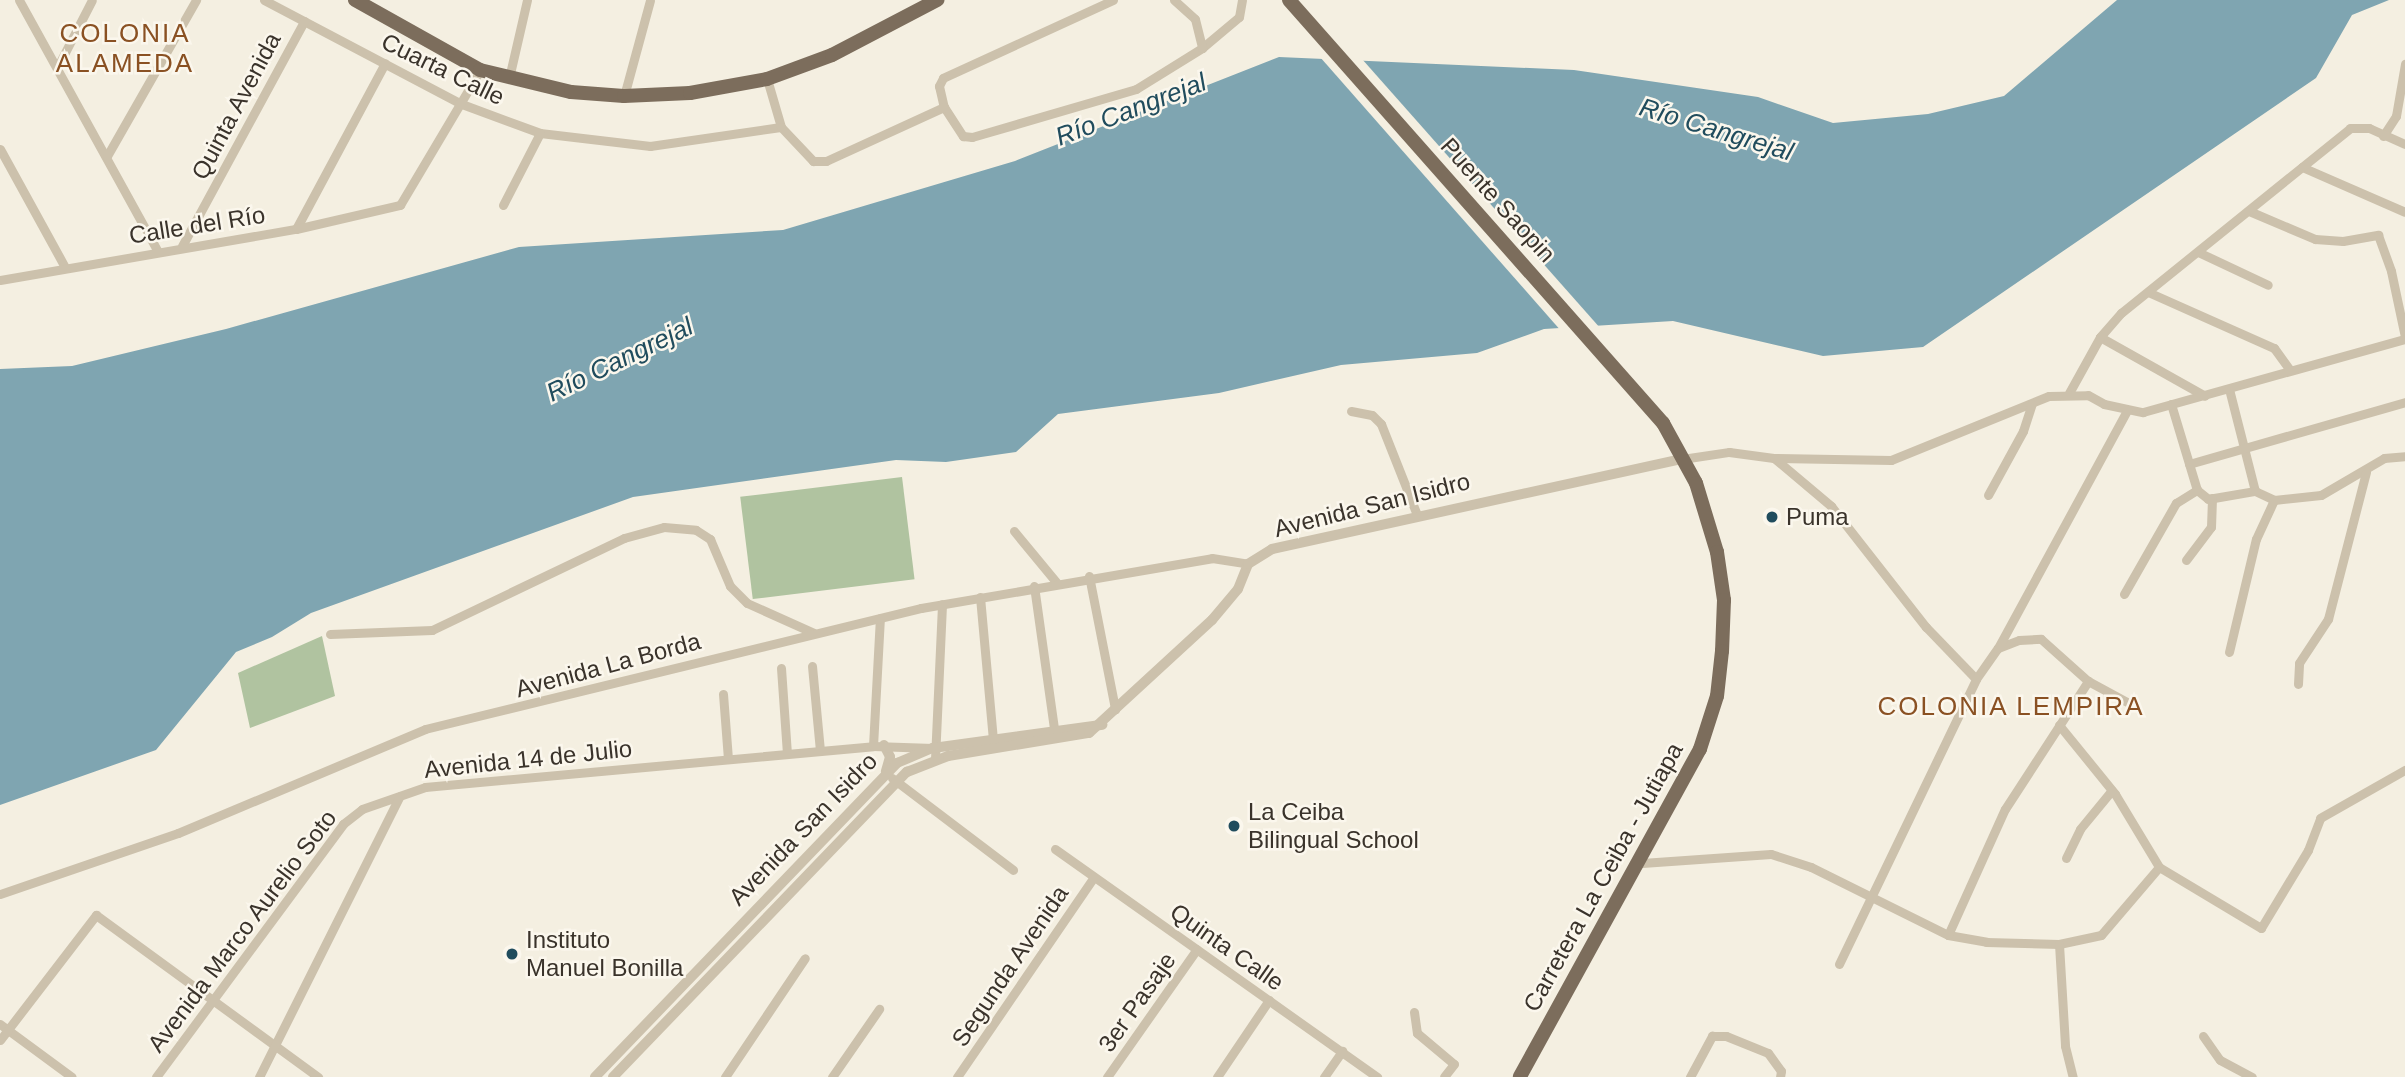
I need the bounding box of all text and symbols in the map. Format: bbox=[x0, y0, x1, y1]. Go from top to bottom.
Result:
district label: COLONIA ALAMEDA bbox=[57, 18, 193, 80]
street label: Quinta Avenida bbox=[185, 27, 287, 185]
street label: Cuarta Calle bbox=[377, 27, 509, 111]
water label: Río Cangrejal bbox=[1051, 67, 1211, 153]
water label: Río Cangrejal bbox=[1635, 92, 1797, 168]
street label: Puente Saopin bbox=[1435, 132, 1561, 268]
street label: Calle del Río bbox=[127, 200, 267, 250]
water label: Río Cangrejal bbox=[542, 311, 698, 409]
street label: Avenida San Isidro bbox=[1271, 467, 1473, 543]
place label: Puma bbox=[1786, 503, 1849, 531]
marker: Puma bbox=[1764, 509, 1780, 525]
street label: Avenida La Borda bbox=[512, 626, 704, 704]
district label: COLONIA LEMPIRA bbox=[1879, 691, 2143, 723]
street label: Avenida 14 de Julio bbox=[423, 734, 633, 784]
street label: Carretera La Ceiba - Jutiapa bbox=[1517, 738, 1689, 1016]
street label: Avenida San Isidro bbox=[723, 747, 883, 911]
place label: La Ceiba Bilingual School bbox=[1248, 798, 1419, 854]
street label: Avenida Marco Aurelio Soto bbox=[141, 804, 343, 1058]
marker: La Ceiba Bilingual School bbox=[1226, 818, 1242, 834]
street label: Segunda Avenida bbox=[945, 880, 1075, 1052]
street label: Quinta Calle bbox=[1165, 897, 1289, 997]
place label: Instituto Manuel Bonilla bbox=[526, 926, 683, 982]
marker: Instituto Manuel Bonilla bbox=[504, 946, 520, 962]
street label: 3er Pasaje bbox=[1092, 947, 1182, 1057]

